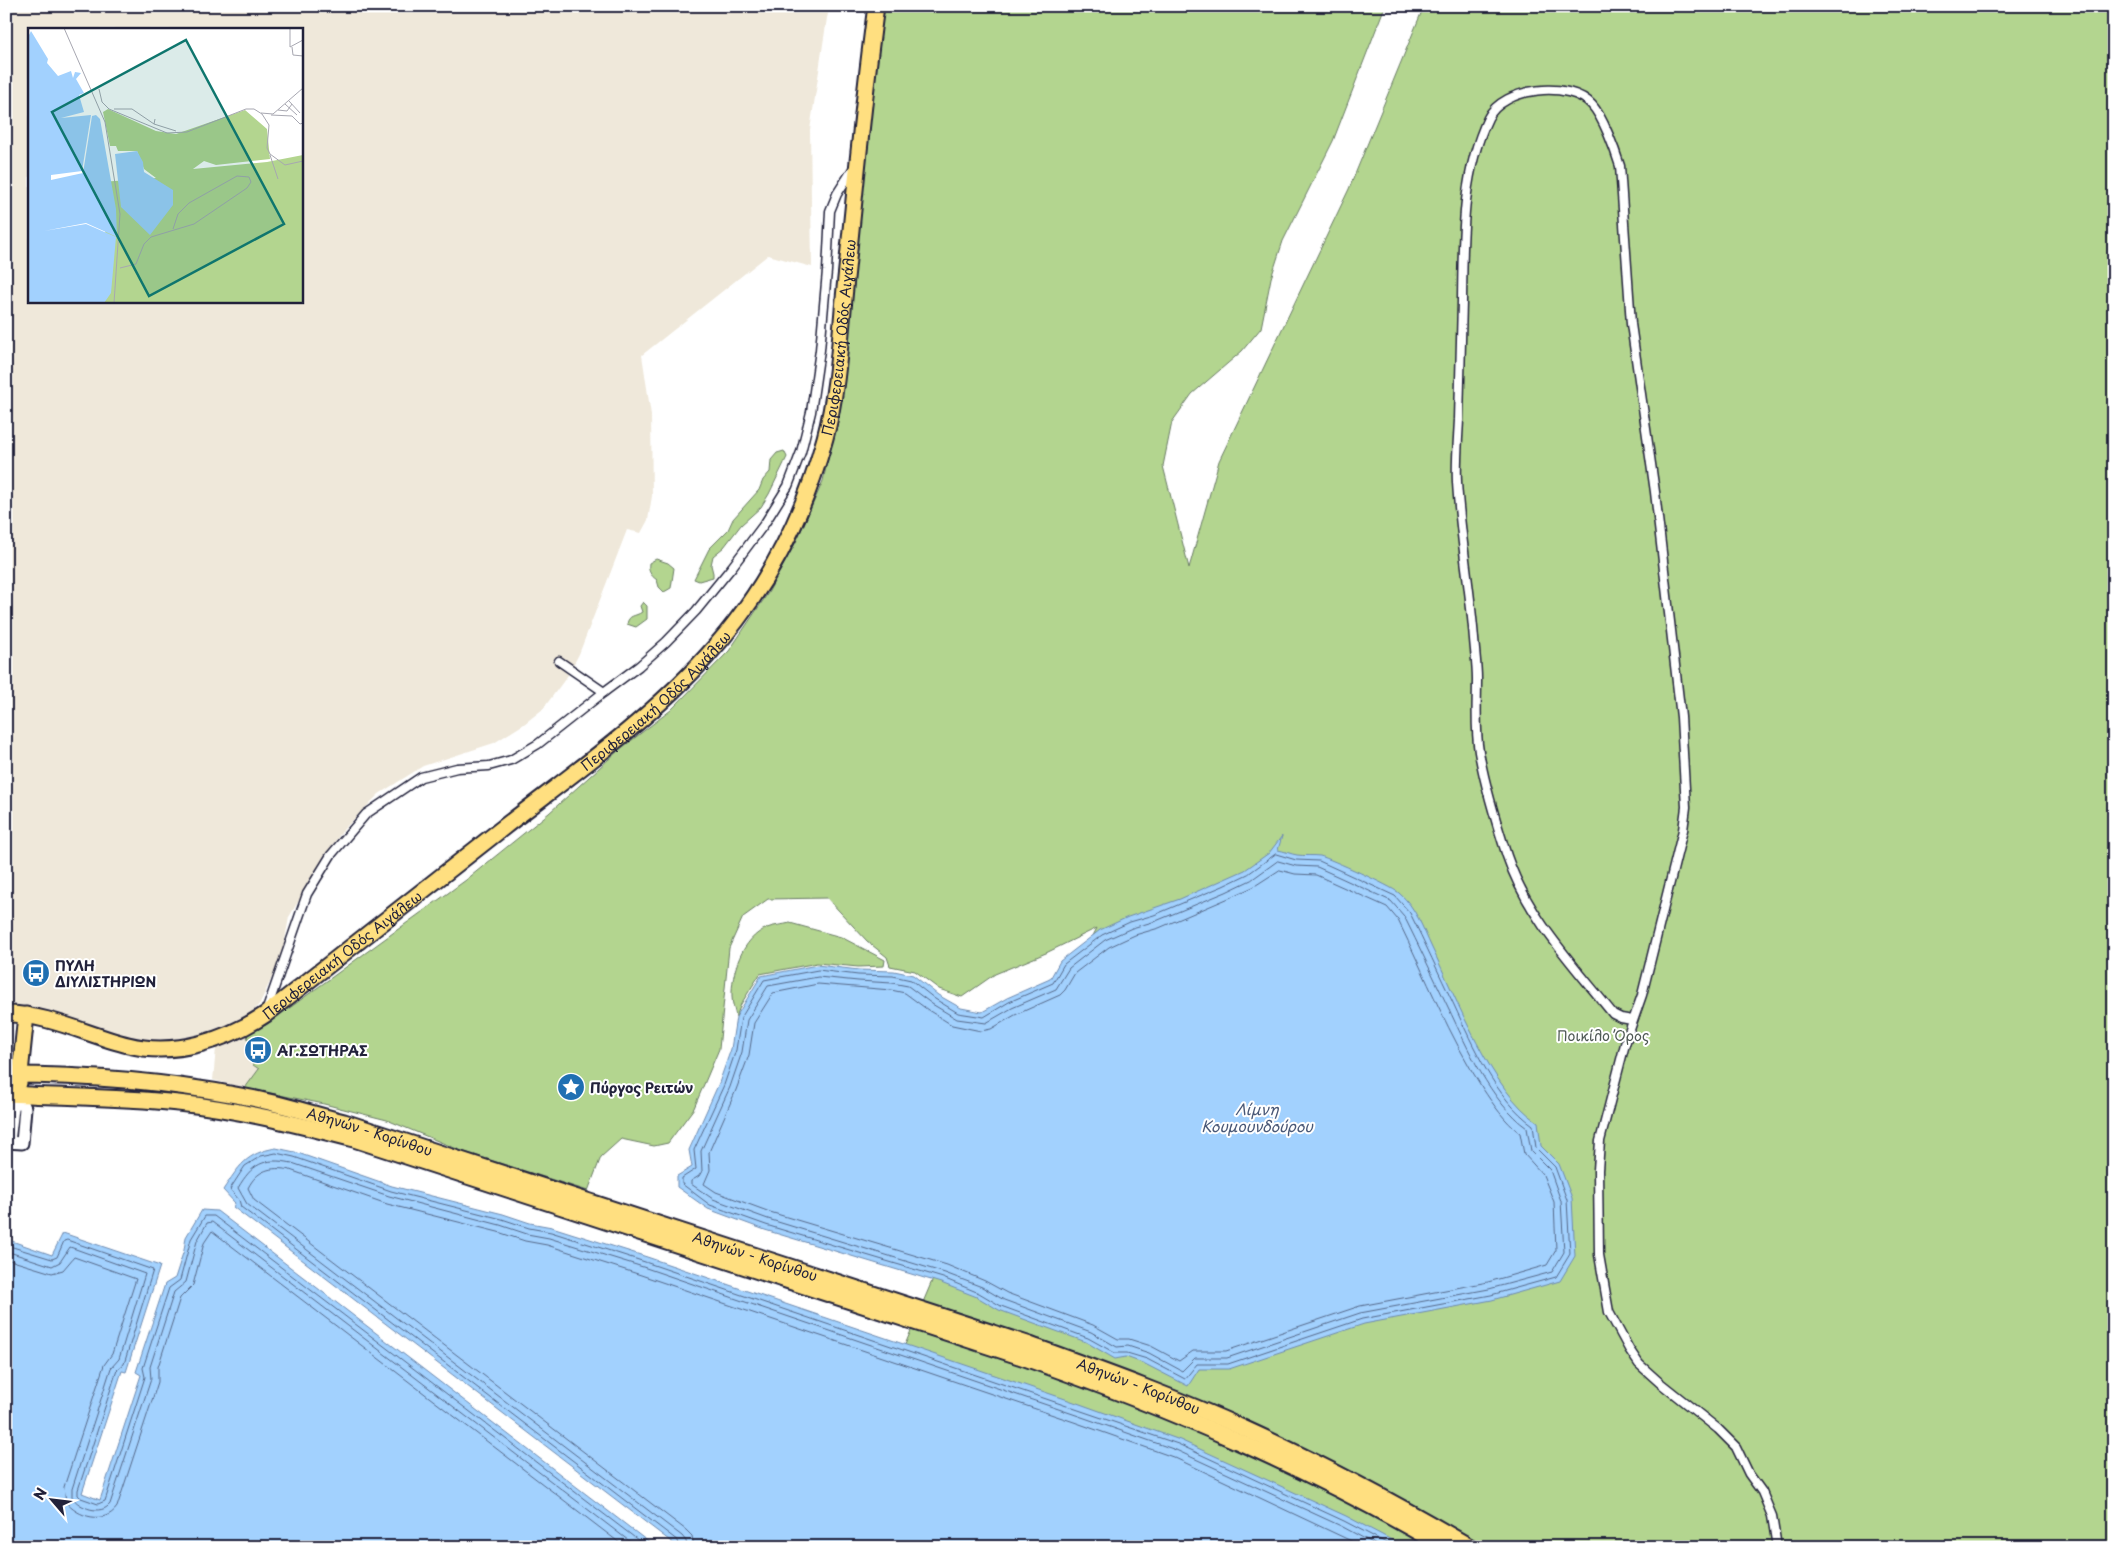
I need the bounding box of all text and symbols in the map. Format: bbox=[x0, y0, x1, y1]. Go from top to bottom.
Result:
inset map bbox=[28, 28, 302, 302]
street label: Περιφερειακή Οδός Αιγάλεω bbox=[815, 238, 861, 438]
street label: Περιφερειακή Οδός Αιγάλεω bbox=[576, 626, 735, 776]
street label: Περιφερειακή Οδός Αιγάλεω bbox=[257, 885, 426, 1024]
place label: ΠΥΛΗ ΔΙΥΛΙΣΤΗΡΙΩΝ bbox=[55, 955, 156, 992]
bus stop icon: ΠΥΛΗ ΔΙΥΛΙΣΤΗΡΙΩΝ bbox=[21, 958, 51, 988]
park label: Ποικίλο Όρος bbox=[1557, 1025, 1649, 1046]
bus stop icon: ΑΓ.ΣΩΤΗΡΑΣ bbox=[243, 1035, 273, 1065]
place label: ΑΓ.ΣΩΤΗΡΑΣ bbox=[277, 1040, 368, 1061]
place icon: Πύργος Ρειτών bbox=[556, 1072, 586, 1102]
place label: Πύργος Ρειτών bbox=[590, 1077, 694, 1098]
water label: Λίμνη Κουμουνδούρου bbox=[1201, 1097, 1314, 1137]
street label: Αθηνών - Κορίνθου bbox=[305, 1102, 435, 1161]
street label: Αθηνών - Κορίνθου bbox=[690, 1226, 821, 1286]
street label: Αθηνών - Κορίνθου bbox=[1074, 1352, 1204, 1419]
north arrow bbox=[28, 1476, 78, 1526]
text: N bbox=[28, 1484, 52, 1503]

